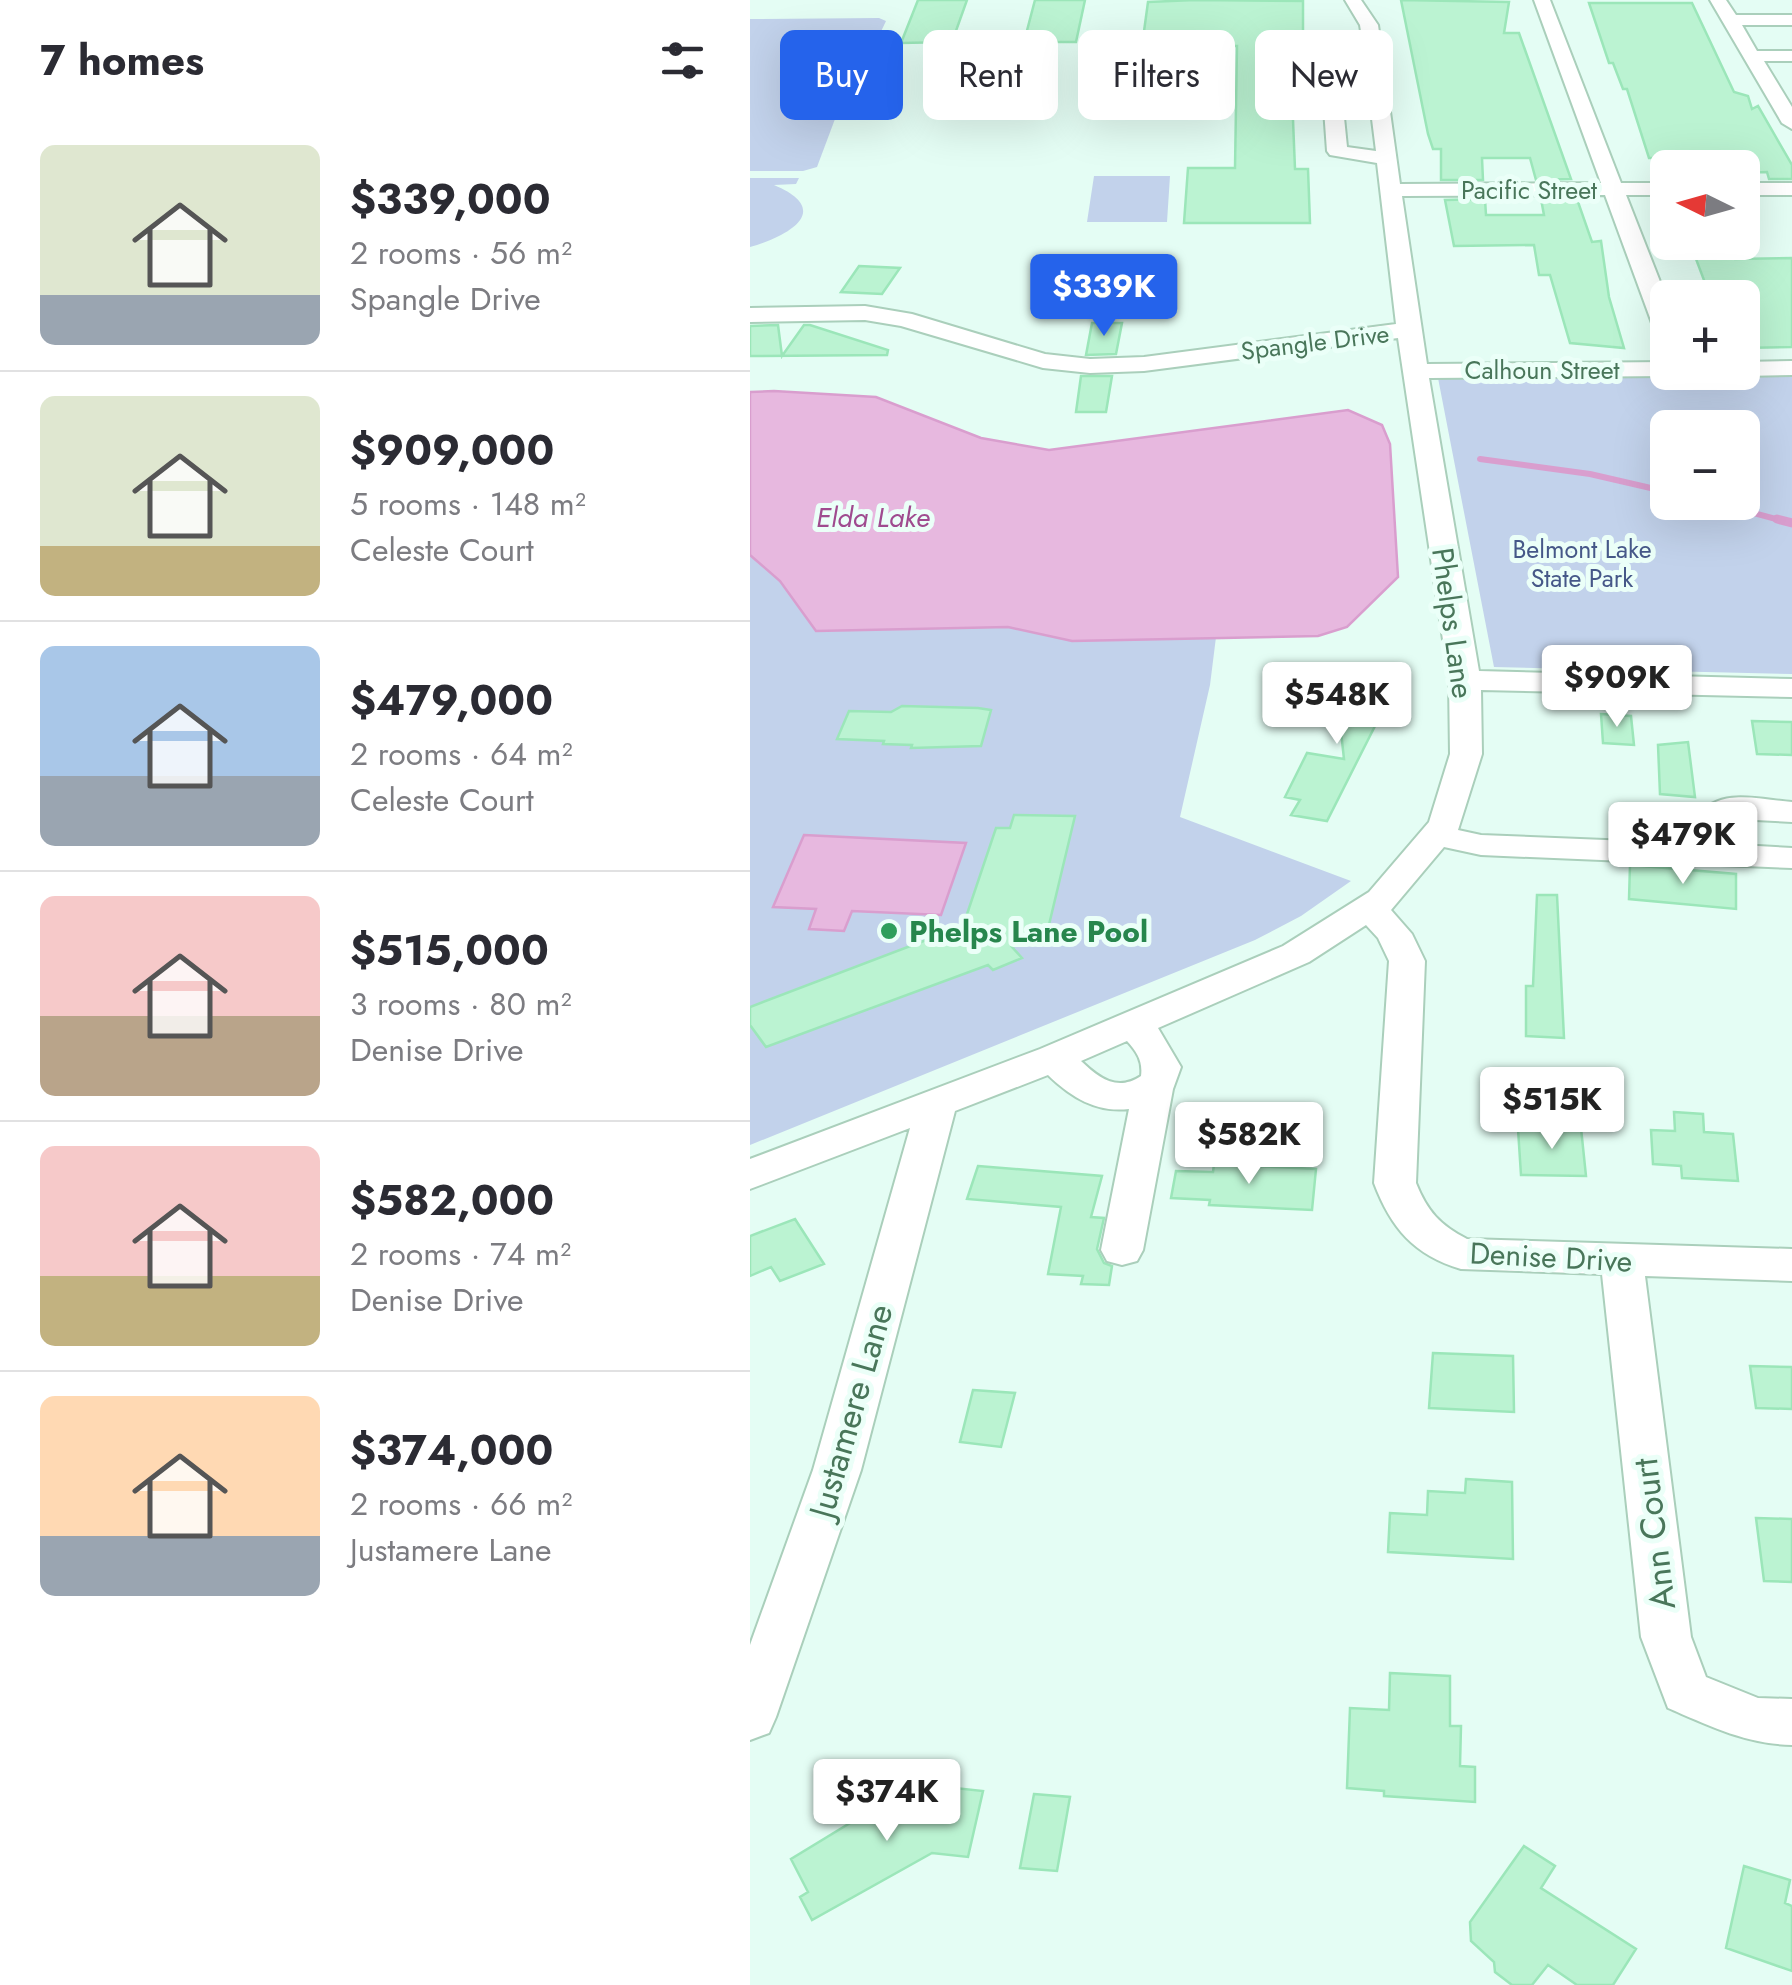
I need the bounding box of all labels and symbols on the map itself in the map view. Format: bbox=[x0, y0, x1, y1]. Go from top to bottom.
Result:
north arrow bbox=[1650, 150, 1760, 260]
street label: Pacific Street bbox=[1461, 172, 1597, 208]
pin: $339K bbox=[1034, 254, 1174, 339]
street label: Spangle Drive bbox=[1239, 315, 1391, 369]
street label: Calhoun Street bbox=[1464, 352, 1620, 388]
water label: Elda Lake bbox=[816, 497, 930, 538]
park label: Belmont Lake State Park bbox=[1512, 531, 1652, 596]
street label: Phelps Lane bbox=[1421, 545, 1485, 701]
pin: $909K bbox=[1547, 645, 1687, 730]
pin: $548K bbox=[1267, 662, 1407, 747]
pin: $479K bbox=[1613, 802, 1753, 887]
place label: Phelps Lane Pool bbox=[909, 910, 1148, 953]
marker: Phelps Lane Pool bbox=[878, 920, 900, 942]
pin: $515K bbox=[1482, 1067, 1622, 1152]
pin: $582K bbox=[1179, 1102, 1319, 1187]
street label: Denise Drive bbox=[1469, 1231, 1633, 1283]
street label: Justamere Lane bbox=[795, 1298, 905, 1528]
street label: Ann Court bbox=[1620, 1455, 1688, 1613]
pin: $374K bbox=[817, 1759, 957, 1844]

